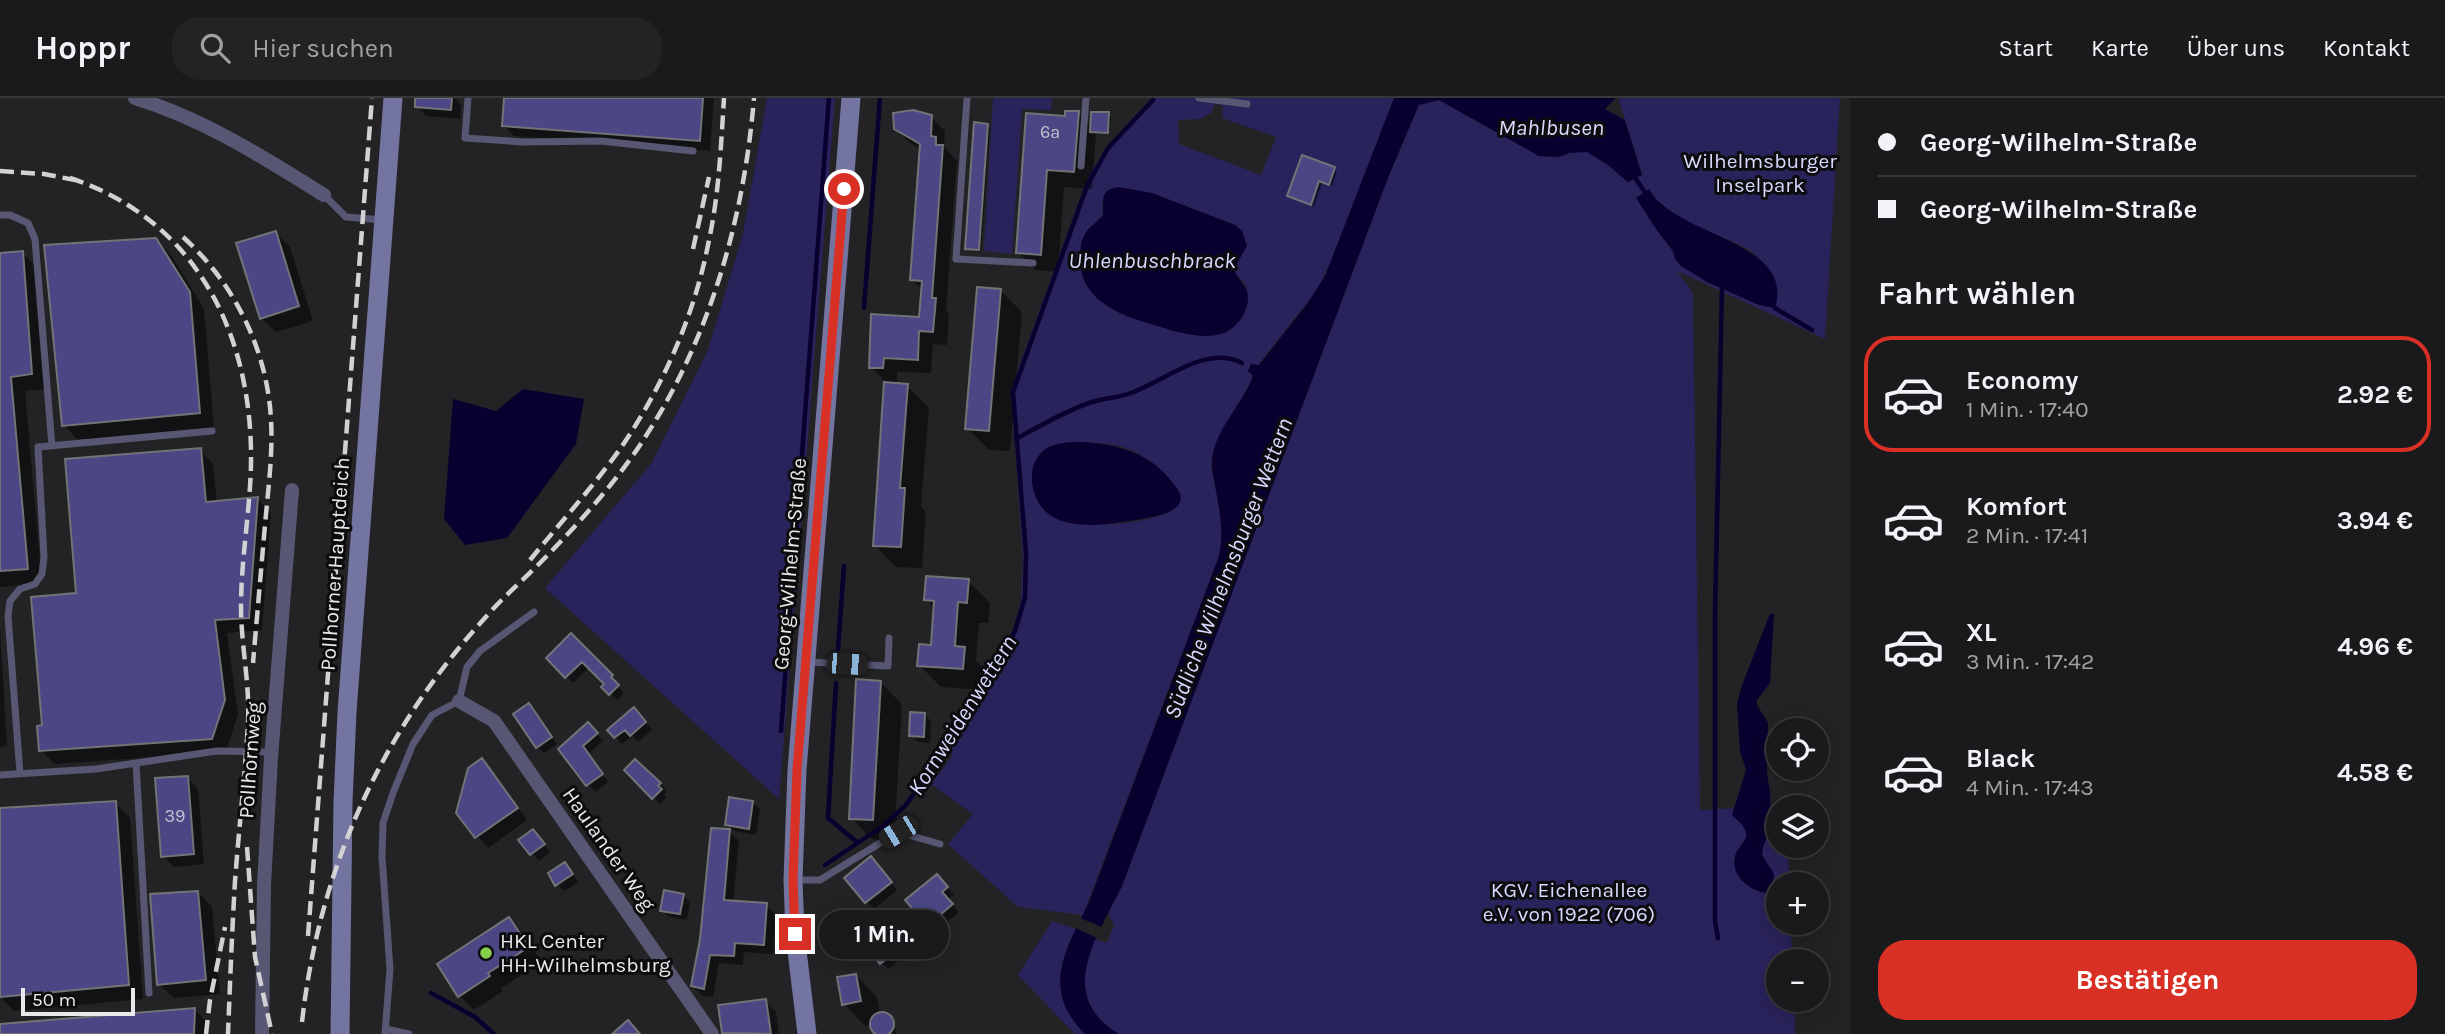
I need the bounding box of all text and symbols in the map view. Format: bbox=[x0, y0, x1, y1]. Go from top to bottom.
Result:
search box bbox=[172, 17, 662, 80]
text: Hoppr bbox=[35, 29, 130, 67]
icon: search bbox=[196, 29, 234, 67]
text: Hier suchen bbox=[252, 33, 394, 64]
text: Start bbox=[1999, 34, 2053, 62]
text: Karte bbox=[2091, 34, 2149, 62]
text: Über uns bbox=[2187, 34, 2285, 62]
text: Kontakt bbox=[2323, 34, 2410, 62]
water label: Mahlbusen bbox=[1498, 114, 1604, 141]
house number: 6a bbox=[1040, 121, 1060, 143]
text: Georg-Wilhelm-Straße bbox=[1920, 127, 2197, 158]
park label: Wilhelmsburger Inselpark bbox=[1683, 149, 1837, 197]
route start bbox=[828, 173, 860, 205]
text: Georg-Wilhelm-Straße bbox=[1920, 194, 2197, 225]
water label: Uhlenbuschbrack bbox=[1068, 247, 1236, 274]
text: Fahrt wählen bbox=[1878, 275, 2076, 312]
icon: car bbox=[1882, 363, 1945, 426]
text: Economy bbox=[1966, 365, 2078, 396]
text: 2.92 € bbox=[2337, 379, 2413, 410]
text: 1 Min. · 17:40 bbox=[1966, 396, 2089, 423]
water label: Südliche Wilhelmsburger Wettern bbox=[1159, 414, 1298, 722]
street label: Pollhorner Hauptdeich bbox=[316, 456, 354, 672]
street label: Georg-Wilhelm-Straße bbox=[769, 457, 811, 671]
icon: car bbox=[1882, 489, 1945, 552]
text: Komfort bbox=[1966, 491, 2067, 522]
text: 3.94 € bbox=[2337, 505, 2413, 536]
text: 2 Min. · 17:41 bbox=[1966, 522, 2088, 549]
icon: car bbox=[1882, 615, 1945, 678]
text: XL bbox=[1966, 617, 1997, 648]
water label: Kornweidenwettern bbox=[902, 630, 1023, 800]
text: 4.96 € bbox=[2337, 631, 2413, 662]
text: 3 Min. · 17:42 bbox=[1966, 648, 2094, 675]
car bbox=[826, 652, 869, 676]
street label: Pollhornweg bbox=[234, 701, 266, 819]
map controls bbox=[1766, 718, 1829, 1012]
button: locate bbox=[1766, 718, 1829, 781]
icon: car bbox=[1882, 741, 1945, 804]
text: Black bbox=[1966, 743, 2035, 774]
text: 4.58 € bbox=[2337, 757, 2413, 788]
text: 4 Min. · 17:43 bbox=[1966, 774, 2094, 801]
street label: Haulander Weg bbox=[558, 783, 660, 915]
button: layers bbox=[1766, 795, 1829, 858]
house number: 39 bbox=[164, 805, 186, 827]
car bbox=[875, 812, 922, 852]
button: + bbox=[1766, 872, 1829, 935]
park label: KGV. Eichenallee e.V. von 1922 (706) bbox=[1483, 878, 1655, 926]
callout: 1 Min. bbox=[820, 910, 949, 958]
route end bbox=[779, 918, 811, 950]
text: 1 Min. bbox=[854, 921, 914, 948]
place label: HKL Center HH-Wilhelmsburg bbox=[500, 929, 671, 977]
button: Bestätigen bbox=[1878, 940, 2417, 1020]
marker: HKL Center HH-Wilhelmsburg bbox=[478, 945, 494, 961]
button: − bbox=[1766, 949, 1829, 1012]
scale bar bbox=[21, 985, 135, 1017]
text: 50 m bbox=[32, 989, 76, 1011]

